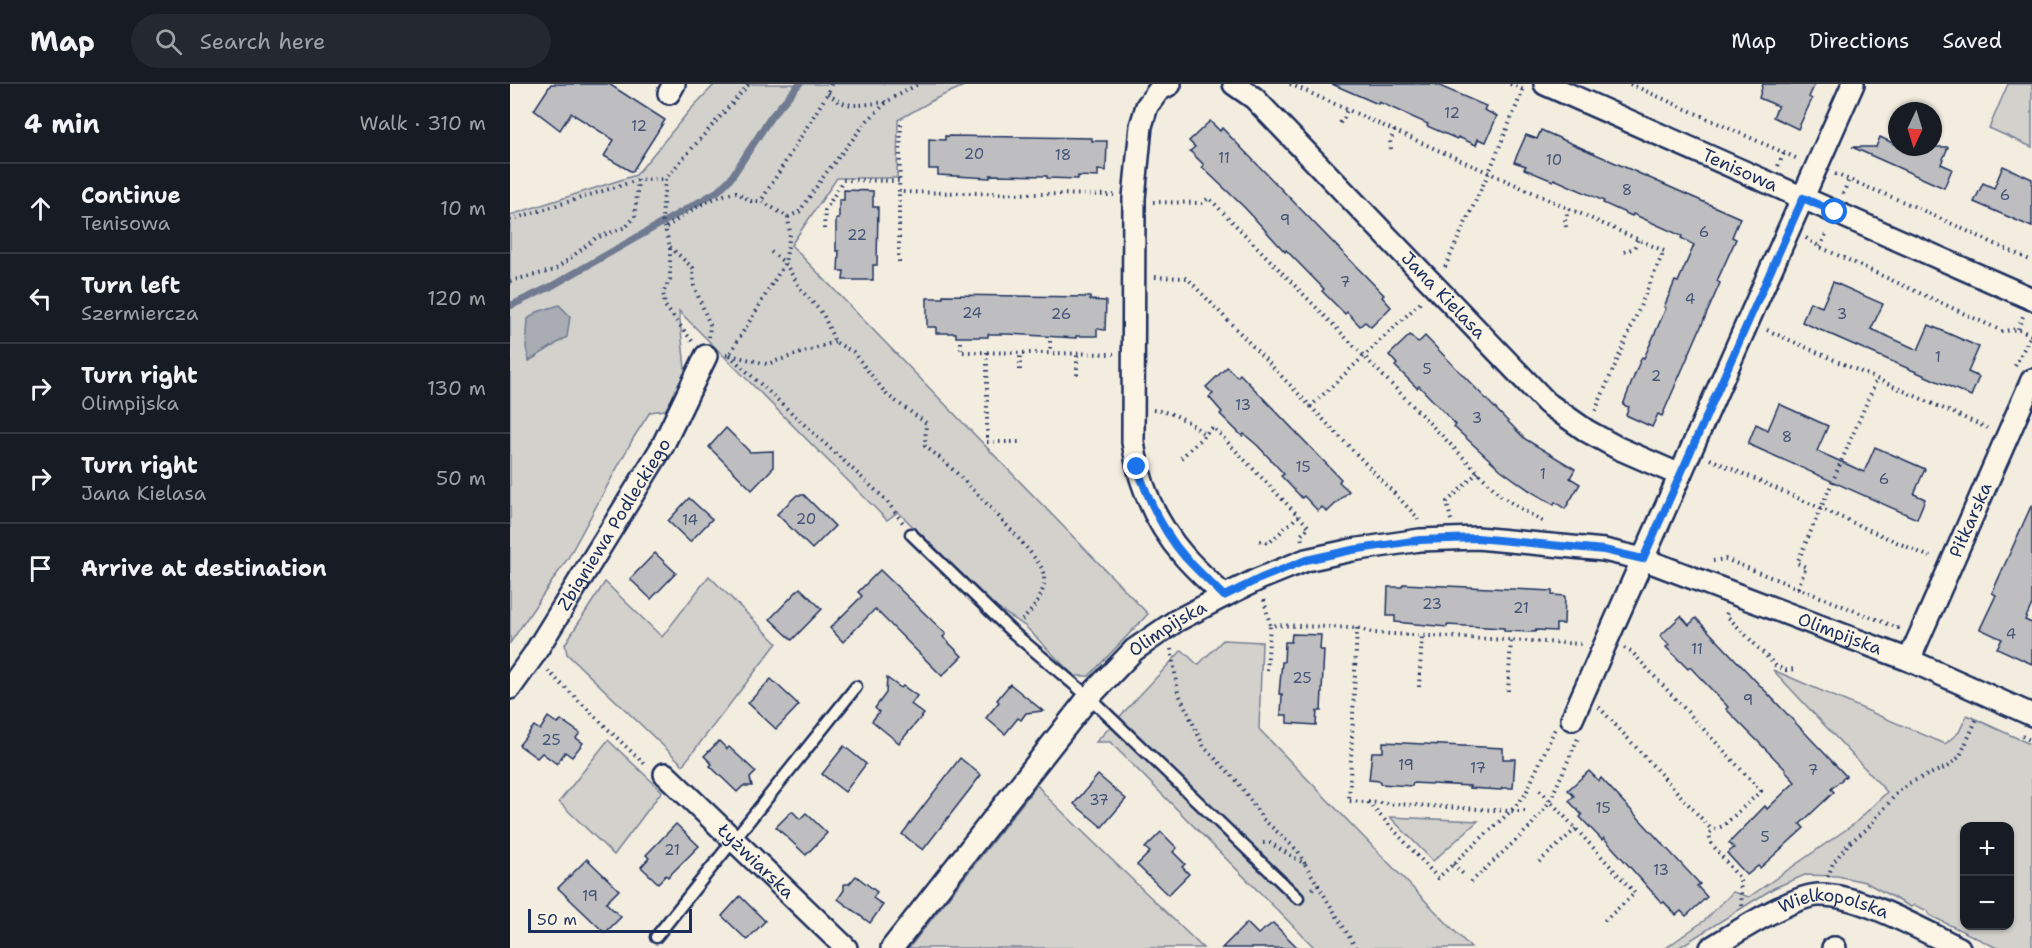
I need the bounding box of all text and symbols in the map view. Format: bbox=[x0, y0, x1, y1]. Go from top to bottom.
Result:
search box bbox=[131, 14, 551, 68]
text: Map bbox=[30, 22, 95, 60]
icon: search bbox=[152, 25, 185, 58]
text: Search here bbox=[200, 27, 325, 56]
text: Map bbox=[1731, 27, 1776, 55]
text: Directions bbox=[1809, 27, 1909, 55]
text: Saved bbox=[1942, 27, 2002, 55]
north arrow bbox=[1888, 102, 1942, 156]
house number: 12 bbox=[1444, 103, 1460, 123]
text: 4 min bbox=[24, 106, 100, 141]
text: Walk · 310 m bbox=[360, 110, 486, 136]
house number: 12 bbox=[631, 116, 647, 136]
street label: Tenisowa bbox=[1698, 143, 1781, 197]
house number: 20 bbox=[964, 144, 984, 164]
house number: 18 bbox=[1055, 145, 1071, 165]
house number: 11 bbox=[1218, 148, 1230, 168]
house number: 10 bbox=[1546, 150, 1562, 170]
house number: 8 bbox=[1622, 180, 1632, 200]
text: Continue bbox=[81, 181, 181, 210]
house number: 6 bbox=[2000, 185, 2010, 205]
icon: ahead bbox=[24, 192, 57, 225]
text: 10 m bbox=[440, 195, 486, 221]
route start bbox=[1821, 198, 1847, 224]
text: Tenisowa bbox=[81, 210, 170, 236]
house number: 9 bbox=[1280, 210, 1290, 230]
house number: 6 bbox=[1699, 222, 1709, 242]
house number: 22 bbox=[847, 225, 867, 245]
street label: Jana Kielasa bbox=[1396, 246, 1491, 344]
text: Turn left bbox=[81, 271, 180, 300]
house number: 7 bbox=[1340, 272, 1350, 292]
icon: left bbox=[24, 282, 57, 315]
text: 120 m bbox=[427, 285, 486, 311]
house number: 4 bbox=[1685, 289, 1695, 309]
text: Szermiercza bbox=[81, 300, 198, 326]
house number: 24 bbox=[962, 303, 982, 323]
house number: 26 bbox=[1051, 304, 1071, 324]
house number: 3 bbox=[1837, 304, 1847, 324]
house number: 1 bbox=[1935, 347, 1941, 367]
house number: 5 bbox=[1422, 359, 1432, 379]
text: Turn right bbox=[81, 361, 198, 390]
house number: 2 bbox=[1651, 366, 1661, 386]
icon: right bbox=[24, 372, 57, 405]
text: 130 m bbox=[427, 375, 486, 401]
text: Olimpijska bbox=[81, 390, 179, 416]
house number: 13 bbox=[1235, 395, 1251, 415]
house number: 3 bbox=[1472, 408, 1482, 428]
house number: 8 bbox=[1782, 427, 1792, 447]
street label: Zbigniewa Podleckiego bbox=[552, 435, 676, 615]
text: Turn right bbox=[81, 451, 198, 480]
route end bbox=[1123, 453, 1149, 479]
house number: 15 bbox=[1295, 457, 1311, 477]
icon: right bbox=[24, 462, 57, 495]
house number: 1 bbox=[1540, 464, 1546, 484]
text: 50 m bbox=[436, 465, 486, 491]
house number: 6 bbox=[1879, 469, 1889, 489]
street label: Piłkarska bbox=[1943, 478, 1998, 561]
text: Jana Kielasa bbox=[81, 480, 206, 506]
house number: 20 bbox=[796, 509, 816, 529]
house number: 14 bbox=[682, 510, 698, 530]
icon: arrive bbox=[24, 552, 57, 585]
text: Arrive at destination bbox=[81, 554, 327, 583]
house number: 23 bbox=[1422, 594, 1442, 614]
street label: Olimpijska bbox=[1124, 595, 1211, 662]
house number: 21 bbox=[1513, 598, 1529, 618]
street label: Olimpijska bbox=[1794, 607, 1885, 661]
house number: 4 bbox=[2006, 624, 2016, 644]
house number: 11 bbox=[1691, 639, 1703, 659]
house number: 25 bbox=[1292, 668, 1312, 688]
house number: 9 bbox=[1743, 690, 1753, 710]
house number: 25 bbox=[541, 730, 561, 750]
house number: 19 bbox=[1398, 755, 1414, 775]
house number: 17 bbox=[1470, 758, 1486, 778]
house number: 7 bbox=[1808, 760, 1818, 780]
house number: 37 bbox=[1089, 790, 1109, 810]
house number: 15 bbox=[1595, 798, 1611, 818]
street label: Łyżwiarska bbox=[711, 818, 800, 904]
map controls bbox=[1960, 822, 2014, 930]
button: + bbox=[1960, 822, 2014, 876]
house number: 5 bbox=[1760, 827, 1770, 847]
house number: 21 bbox=[664, 840, 680, 860]
house number: 13 bbox=[1653, 860, 1669, 880]
button: − bbox=[1960, 876, 2014, 930]
street label: Wielkopolska bbox=[1774, 883, 1892, 924]
house number: 19 bbox=[582, 886, 598, 906]
scale bar bbox=[528, 906, 692, 934]
text: 50 m bbox=[537, 909, 577, 930]

